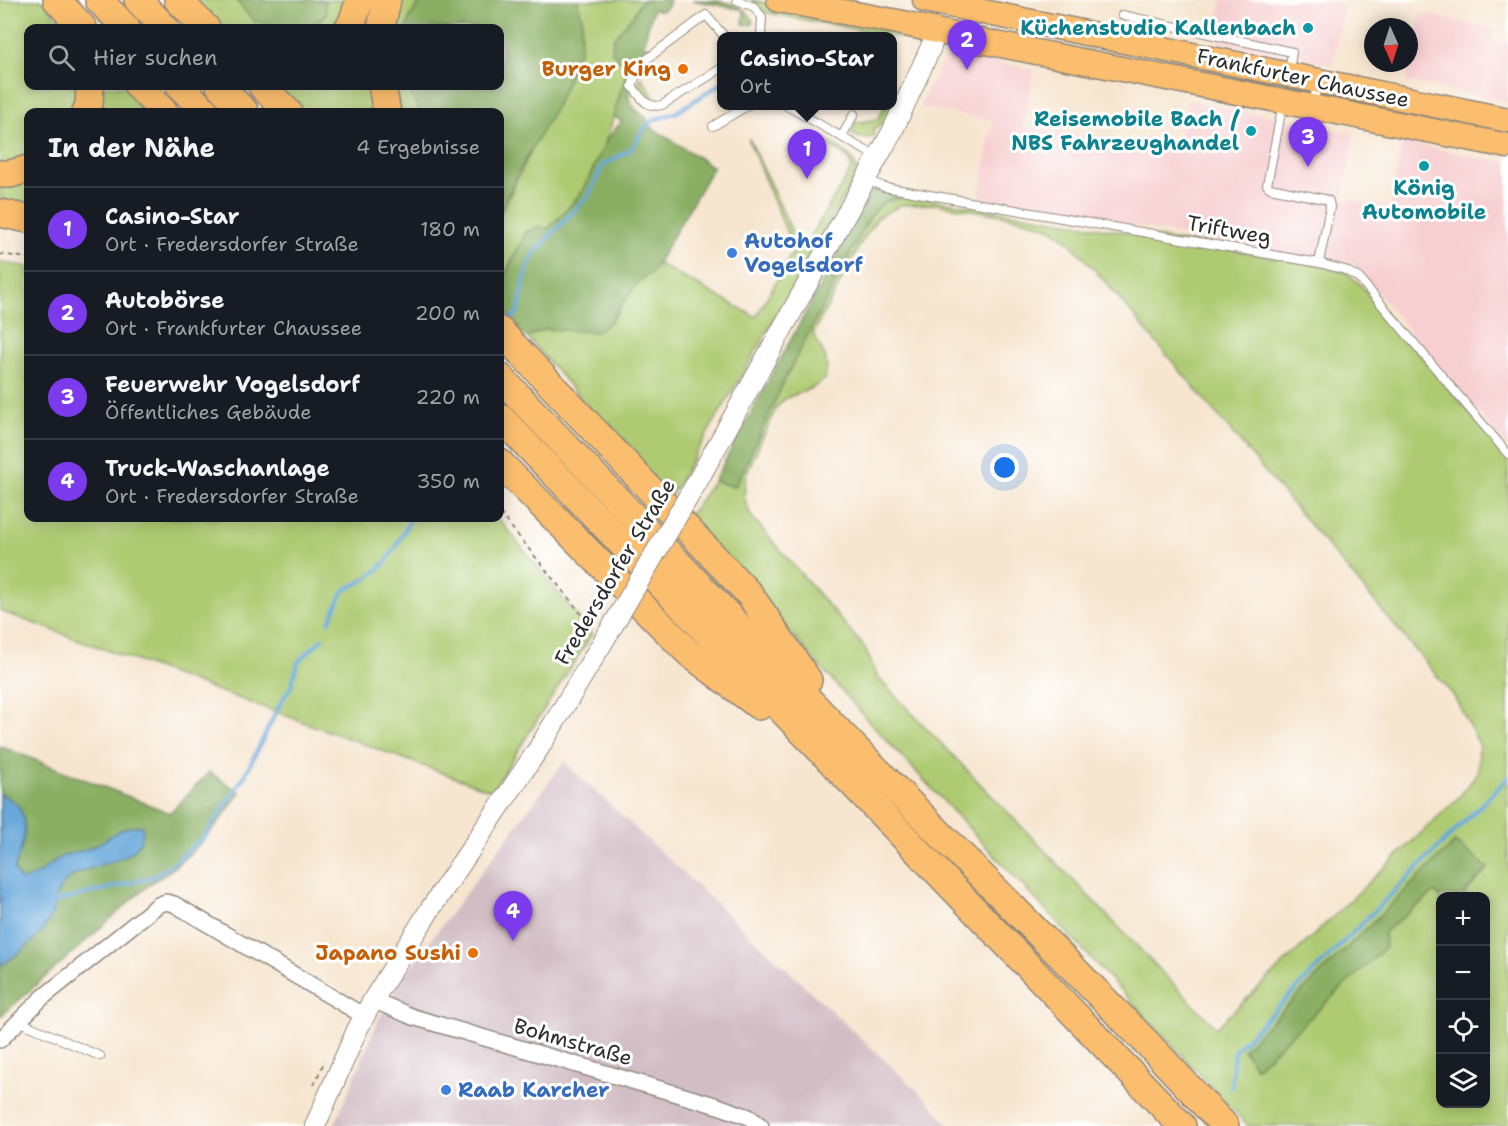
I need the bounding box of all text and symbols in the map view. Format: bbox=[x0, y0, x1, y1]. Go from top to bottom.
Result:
place label: Küchenstudio Kallenbach bbox=[1020, 14, 1296, 42]
north arrow bbox=[1364, 18, 1418, 72]
pin: 2 bbox=[948, 20, 986, 70]
marker: Küchenstudio Kallenbach bbox=[1301, 21, 1315, 35]
search box bbox=[24, 24, 504, 90]
popup bbox=[717, 32, 897, 110]
icon: search bbox=[45, 41, 78, 74]
street label: Frankfurter Chaussee bbox=[1194, 42, 1412, 114]
text: Hier suchen bbox=[93, 43, 218, 72]
text: Casino-Star bbox=[740, 44, 874, 73]
place label: Burger King bbox=[542, 55, 671, 83]
marker: Burger King bbox=[676, 62, 690, 76]
text: Ort bbox=[740, 73, 772, 99]
place label: Reisemobile Bach / NBS Fahrzeughandel bbox=[1011, 105, 1240, 157]
pin: 3 bbox=[1288, 118, 1328, 167]
marker: Reisemobile Bach / NBS Fahrzeughandel bbox=[1244, 124, 1258, 138]
text: In der Nähe bbox=[48, 130, 215, 165]
pin: 1 bbox=[788, 130, 826, 179]
text: 4 Ergebnisse bbox=[356, 134, 480, 160]
marker: König Automobile bbox=[1417, 159, 1431, 173]
place label: König Automobile bbox=[1362, 174, 1486, 226]
text: Casino-Star bbox=[105, 202, 240, 231]
street label: Triftweg bbox=[1185, 209, 1273, 251]
text: 1 bbox=[63, 216, 72, 242]
text: 180 m bbox=[420, 216, 480, 242]
place label: Autohof Vogelsdorf bbox=[744, 227, 864, 279]
text: Ort · Fredersdorfer Straße bbox=[105, 231, 359, 257]
marker: Autohof Vogelsdorf bbox=[725, 246, 739, 260]
text: Autobörse bbox=[105, 286, 224, 315]
text: 2 bbox=[61, 300, 75, 326]
text: 200 m bbox=[415, 300, 480, 326]
text: Ort · Frankfurter Chaussee bbox=[105, 315, 362, 341]
text: Feuerwehr Vogelsdorf bbox=[105, 370, 360, 399]
text: 3 bbox=[61, 384, 75, 410]
text: 220 m bbox=[416, 384, 480, 410]
text: Öffentliches Gebäude bbox=[105, 399, 312, 425]
your location bbox=[990, 453, 1019, 482]
text: Truck-Waschanlage bbox=[105, 454, 330, 483]
text: 4 bbox=[61, 468, 75, 494]
text: 350 m bbox=[416, 468, 480, 494]
street label: Fredersdorfer Straße bbox=[548, 474, 682, 670]
text: Ort · Fredersdorfer Straße bbox=[105, 483, 359, 509]
pin: 4 bbox=[494, 892, 532, 941]
map controls bbox=[1436, 892, 1490, 1108]
button: + bbox=[1436, 892, 1490, 946]
place label: Japano Sushi bbox=[315, 939, 461, 967]
marker: Japano Sushi bbox=[466, 946, 480, 960]
button: − bbox=[1436, 946, 1490, 1000]
button: locate bbox=[1436, 1000, 1490, 1054]
street label: Bohmstraße bbox=[511, 1012, 635, 1072]
button: layers bbox=[1436, 1054, 1490, 1108]
place label: Raab Karcher bbox=[458, 1076, 609, 1104]
marker: Raab Karcher bbox=[439, 1083, 453, 1097]

